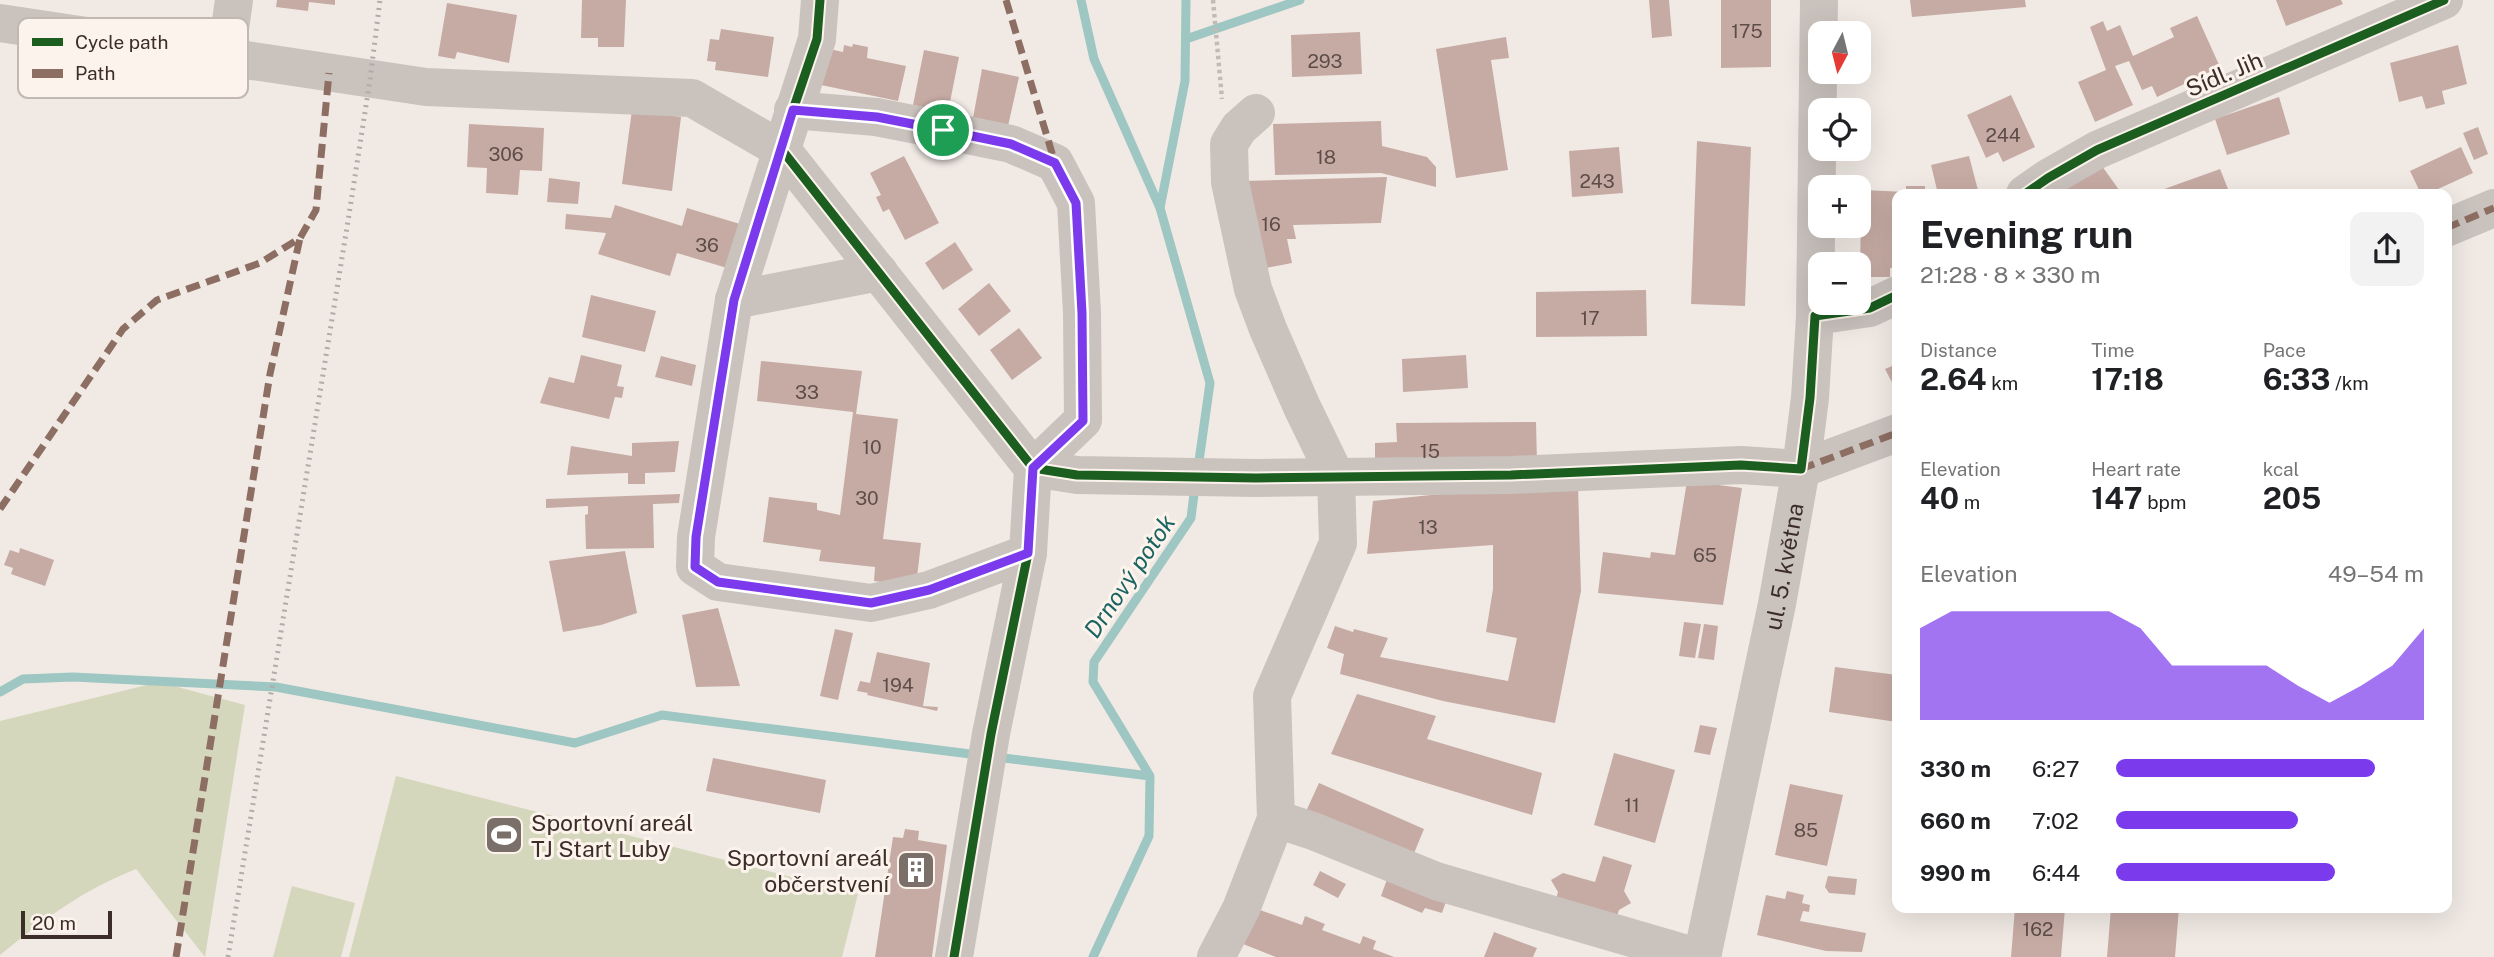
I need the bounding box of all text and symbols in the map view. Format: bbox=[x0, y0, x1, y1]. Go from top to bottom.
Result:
legend bbox=[18, 18, 248, 98]
house number: 175 bbox=[1731, 20, 1763, 42]
north arrow bbox=[1808, 21, 1871, 84]
map controls bbox=[1808, 21, 1871, 315]
text: Cycle path bbox=[75, 31, 168, 53]
street label: Sídl. Jih bbox=[2182, 46, 2266, 102]
house number: 293 bbox=[1307, 50, 1343, 72]
text: Path bbox=[75, 62, 115, 84]
button: locate bbox=[1808, 98, 1871, 161]
pin bbox=[913, 100, 973, 160]
icon: arrive bbox=[924, 111, 962, 149]
house number: 244 bbox=[1985, 124, 2021, 146]
house number: 306 bbox=[488, 143, 524, 165]
house number: 18 bbox=[1316, 146, 1336, 168]
house number: 243 bbox=[1579, 170, 1615, 192]
button: + bbox=[1808, 175, 1871, 238]
text: Evening run bbox=[1920, 212, 2133, 257]
button: share bbox=[2350, 212, 2424, 286]
house number: 16 bbox=[1261, 213, 1281, 235]
house number: 36 bbox=[695, 234, 719, 256]
button: − bbox=[1808, 252, 1871, 315]
text: 21:28 · 8 × 330 m bbox=[1920, 261, 2100, 288]
house number: 17 bbox=[1580, 307, 1600, 329]
text: Distance bbox=[1920, 339, 1997, 361]
text: Time bbox=[2091, 339, 2135, 361]
text: Pace bbox=[2263, 339, 2306, 361]
text: 2.64 bbox=[1920, 361, 1987, 397]
text: 17:18 bbox=[2091, 361, 2164, 397]
text: 6:33 bbox=[2263, 361, 2330, 397]
text: km bbox=[1987, 372, 2018, 394]
text: /km bbox=[2330, 372, 2369, 394]
house number: 33 bbox=[795, 381, 819, 403]
house number: 10 bbox=[862, 436, 882, 458]
house number: 15 bbox=[1420, 440, 1440, 462]
text: Elevation bbox=[1920, 458, 2001, 480]
text: Heart rate bbox=[2091, 458, 2181, 480]
text: kcal bbox=[2263, 458, 2299, 480]
text: 40 bbox=[1920, 480, 1959, 516]
text: 147 bbox=[2091, 480, 2143, 516]
text: 205 bbox=[2263, 480, 2321, 516]
house number: 30 bbox=[855, 487, 879, 509]
text: m bbox=[1959, 491, 1980, 513]
text: bpm bbox=[2143, 491, 2186, 513]
street label: ul. 5. května bbox=[1758, 501, 1808, 632]
water label: Drnový potok bbox=[1078, 509, 1180, 643]
house number: 13 bbox=[1418, 516, 1438, 538]
house number: 65 bbox=[1693, 544, 1717, 566]
text: Elevation bbox=[1920, 560, 2018, 587]
text: 49–54 m bbox=[2328, 560, 2424, 587]
house number: 194 bbox=[882, 674, 914, 696]
text: 330 m bbox=[1920, 755, 1991, 782]
text: 6:27 bbox=[2032, 755, 2079, 782]
house number: 11 bbox=[1624, 794, 1640, 816]
text: 660 m bbox=[1920, 807, 1991, 834]
text: 7:02 bbox=[2032, 807, 2079, 834]
place label: Sportovní areál TJ Start Luby bbox=[531, 809, 693, 862]
sports icon: Sportovní areál TJ Start Luby bbox=[483, 814, 525, 856]
house number: 85 bbox=[1794, 819, 1818, 841]
place label: Sportovní areál občerstvení bbox=[727, 844, 889, 897]
building icon: Sportovní areál občerstvení bbox=[895, 849, 937, 891]
text: 990 m bbox=[1920, 859, 1991, 886]
text: 6:44 bbox=[2032, 859, 2080, 886]
scale bar bbox=[21, 908, 112, 940]
text: 20 m bbox=[32, 912, 76, 934]
house number: 162 bbox=[2023, 918, 2053, 940]

